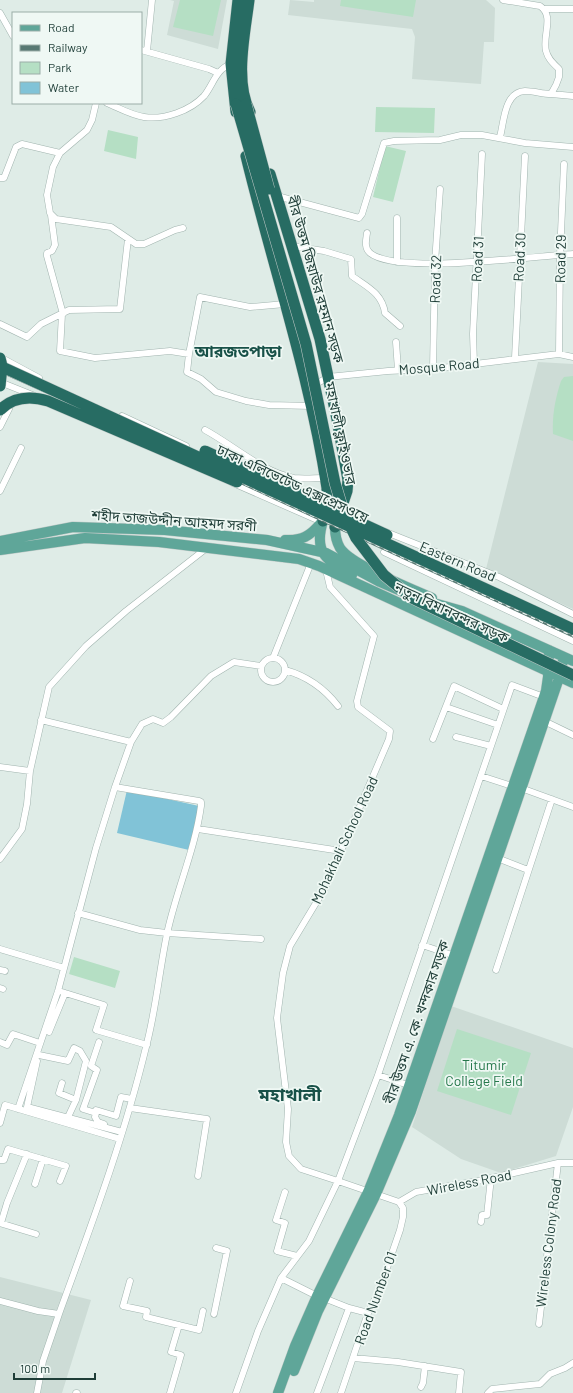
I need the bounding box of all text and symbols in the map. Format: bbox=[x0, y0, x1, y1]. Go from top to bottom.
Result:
legend bbox=[12, 12, 142, 104]
text: Road bbox=[48, 20, 75, 34]
text: Railway bbox=[48, 40, 88, 54]
text: Park bbox=[48, 60, 72, 74]
text: Water bbox=[48, 80, 80, 94]
street label: বীর উত্তম জিয়াউর রহমান সড়ক bbox=[284, 192, 348, 365]
street label: Road 30 bbox=[509, 232, 529, 282]
street label: Road 29 bbox=[551, 235, 569, 283]
street label: Road 31 bbox=[467, 236, 487, 282]
street label: Road 32 bbox=[426, 254, 444, 304]
district label: আরজতপাড়া bbox=[193, 341, 282, 360]
street label: Mosque Road bbox=[398, 354, 480, 378]
street label: মহাখালী ফ্লাইওভার bbox=[321, 379, 360, 487]
street label: ঢাকা এলিভেটেড এক্সপ্রেসওয়ে bbox=[214, 440, 372, 526]
street label: শহীদ তাজউদ্দীন আহমদ সরণী bbox=[90, 506, 257, 534]
street label: Eastern Road bbox=[417, 537, 499, 585]
street label: নতুন বিমানবন্দর সড়ক bbox=[391, 578, 512, 647]
street label: Mohakhali School Road bbox=[307, 774, 381, 906]
street label: বীর উত্তম এ. কে. খন্দকার সড়ক bbox=[380, 937, 452, 1107]
park label: Titumir College Field bbox=[445, 1056, 523, 1089]
district label: মহাখালী bbox=[258, 1083, 322, 1105]
street label: Wireless Road bbox=[425, 1165, 513, 1199]
street label: Wireless Colony Road bbox=[532, 1178, 564, 1308]
street label: Road Number 01 bbox=[350, 1249, 400, 1347]
scale bar bbox=[14, 1355, 95, 1381]
text: 100 m bbox=[20, 1361, 50, 1375]

